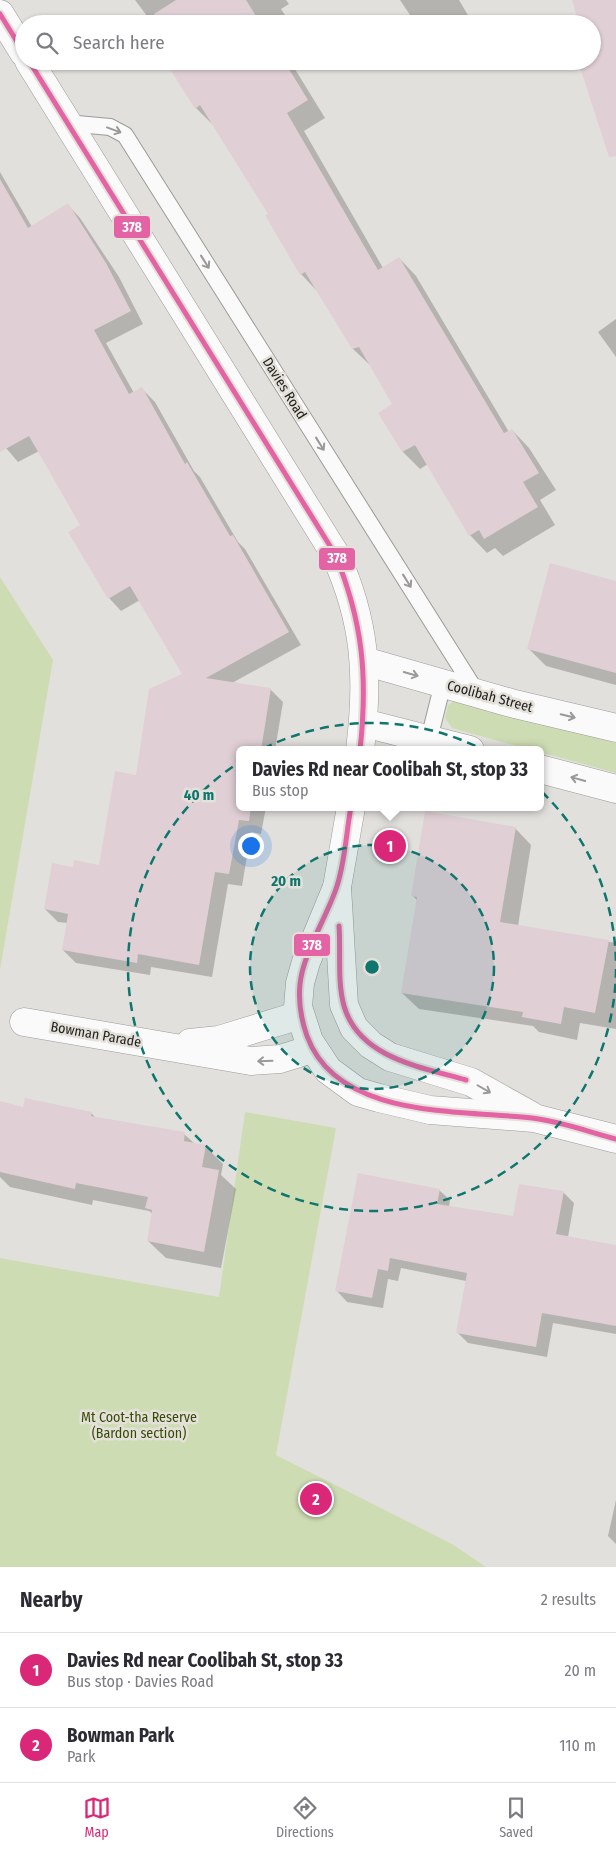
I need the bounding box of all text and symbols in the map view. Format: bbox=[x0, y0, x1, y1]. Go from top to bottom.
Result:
search box bbox=[15, 15, 601, 70]
icon: search bbox=[33, 29, 61, 57]
text: Search here bbox=[73, 31, 165, 54]
one-way arrow bbox=[106, 126, 121, 135]
line badge: 378 bbox=[113, 215, 151, 239]
text: 378 bbox=[121, 219, 142, 236]
one-way arrow bbox=[200, 255, 210, 269]
street label: Davies Road bbox=[259, 354, 310, 422]
one-way arrow bbox=[315, 436, 325, 450]
line badge: 378 bbox=[318, 547, 356, 571]
text: 378 bbox=[326, 550, 347, 567]
one-way arrow bbox=[402, 574, 412, 588]
one-way arrow bbox=[403, 670, 419, 679]
street label: Coolibah Street bbox=[445, 677, 535, 716]
one-way arrow bbox=[559, 712, 575, 721]
popup bbox=[236, 746, 544, 811]
text: Davies Rd near Coolibah St, stop 33 bbox=[252, 758, 528, 781]
one-way arrow bbox=[570, 773, 586, 783]
text: Bus stop bbox=[252, 781, 308, 800]
text: 40 m bbox=[184, 786, 214, 804]
pin: 1 bbox=[374, 827, 406, 865]
your location bbox=[238, 833, 264, 859]
text: 20 m bbox=[270, 872, 301, 890]
line badge: 378 bbox=[293, 933, 331, 957]
text: 378 bbox=[301, 937, 322, 954]
centre of rings bbox=[363, 958, 381, 976]
street label: Bowman Parade bbox=[49, 1018, 143, 1051]
one-way arrow bbox=[258, 1056, 274, 1065]
one-way arrow bbox=[476, 1085, 491, 1094]
park label: Mt Coot-tha Reserve (Bardon section) bbox=[81, 1409, 197, 1442]
pin: 2 bbox=[300, 1480, 332, 1518]
text: Nearby bbox=[20, 1587, 82, 1613]
text: 2 results bbox=[541, 1590, 596, 1609]
text: Davies Rd near Coolibah St, stop 33 bbox=[67, 1649, 343, 1672]
text: 1 bbox=[33, 1661, 39, 1680]
text: 20 m bbox=[565, 1661, 596, 1680]
text: Bus stop · Davies Road bbox=[67, 1672, 214, 1691]
text: Bowman Park bbox=[67, 1724, 174, 1747]
text: 2 bbox=[32, 1736, 40, 1755]
text: 110 m bbox=[559, 1736, 596, 1755]
text: Park bbox=[67, 1747, 95, 1766]
tab: Map bbox=[83, 1794, 111, 1841]
tab: Directions bbox=[276, 1794, 334, 1841]
tab: Saved bbox=[499, 1794, 533, 1841]

